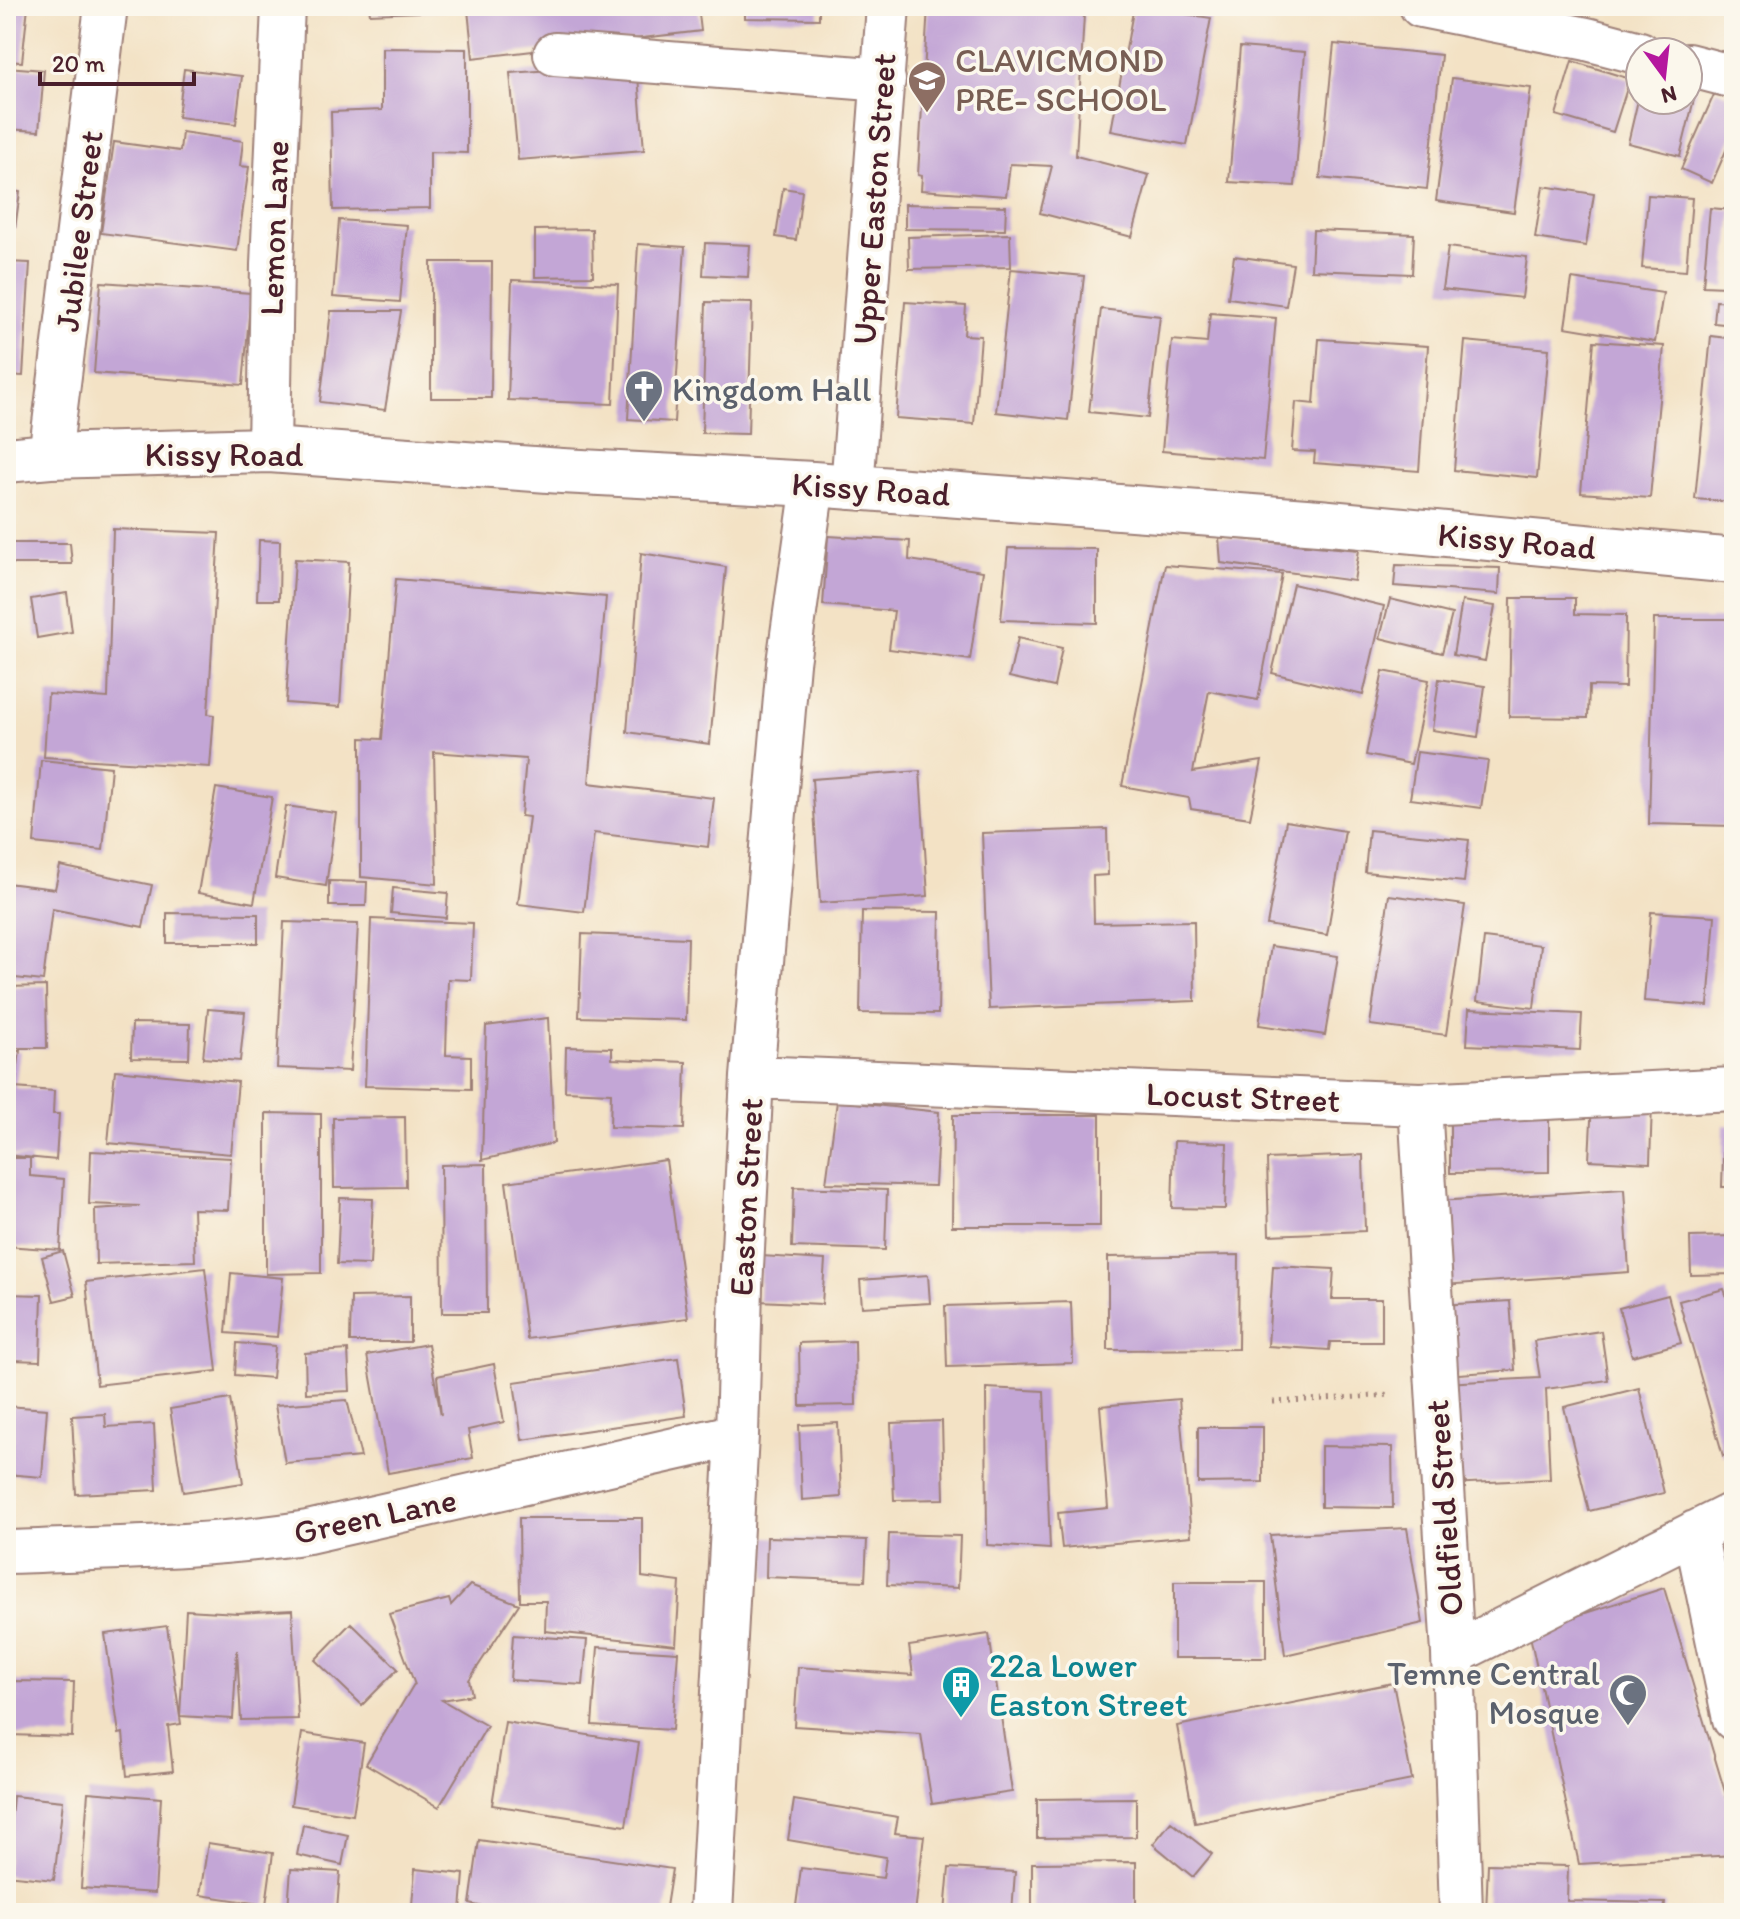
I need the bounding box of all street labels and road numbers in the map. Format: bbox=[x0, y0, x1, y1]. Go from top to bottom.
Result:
street label: Upper Easton Street bbox=[843, 52, 905, 346]
street label: Jubilee Street bbox=[46, 128, 112, 334]
street label: Lemon Lane bbox=[250, 140, 298, 316]
street label: Kissy Road bbox=[144, 434, 304, 475]
street label: Kissy Road bbox=[790, 463, 952, 515]
street label: Kissy Road bbox=[1436, 514, 1598, 568]
street label: Locust Street bbox=[1145, 1073, 1341, 1121]
street label: Easton Street bbox=[720, 1097, 772, 1297]
street label: Oldfield Street bbox=[1416, 1398, 1472, 1618]
street label: Green Lane bbox=[290, 1479, 460, 1553]

